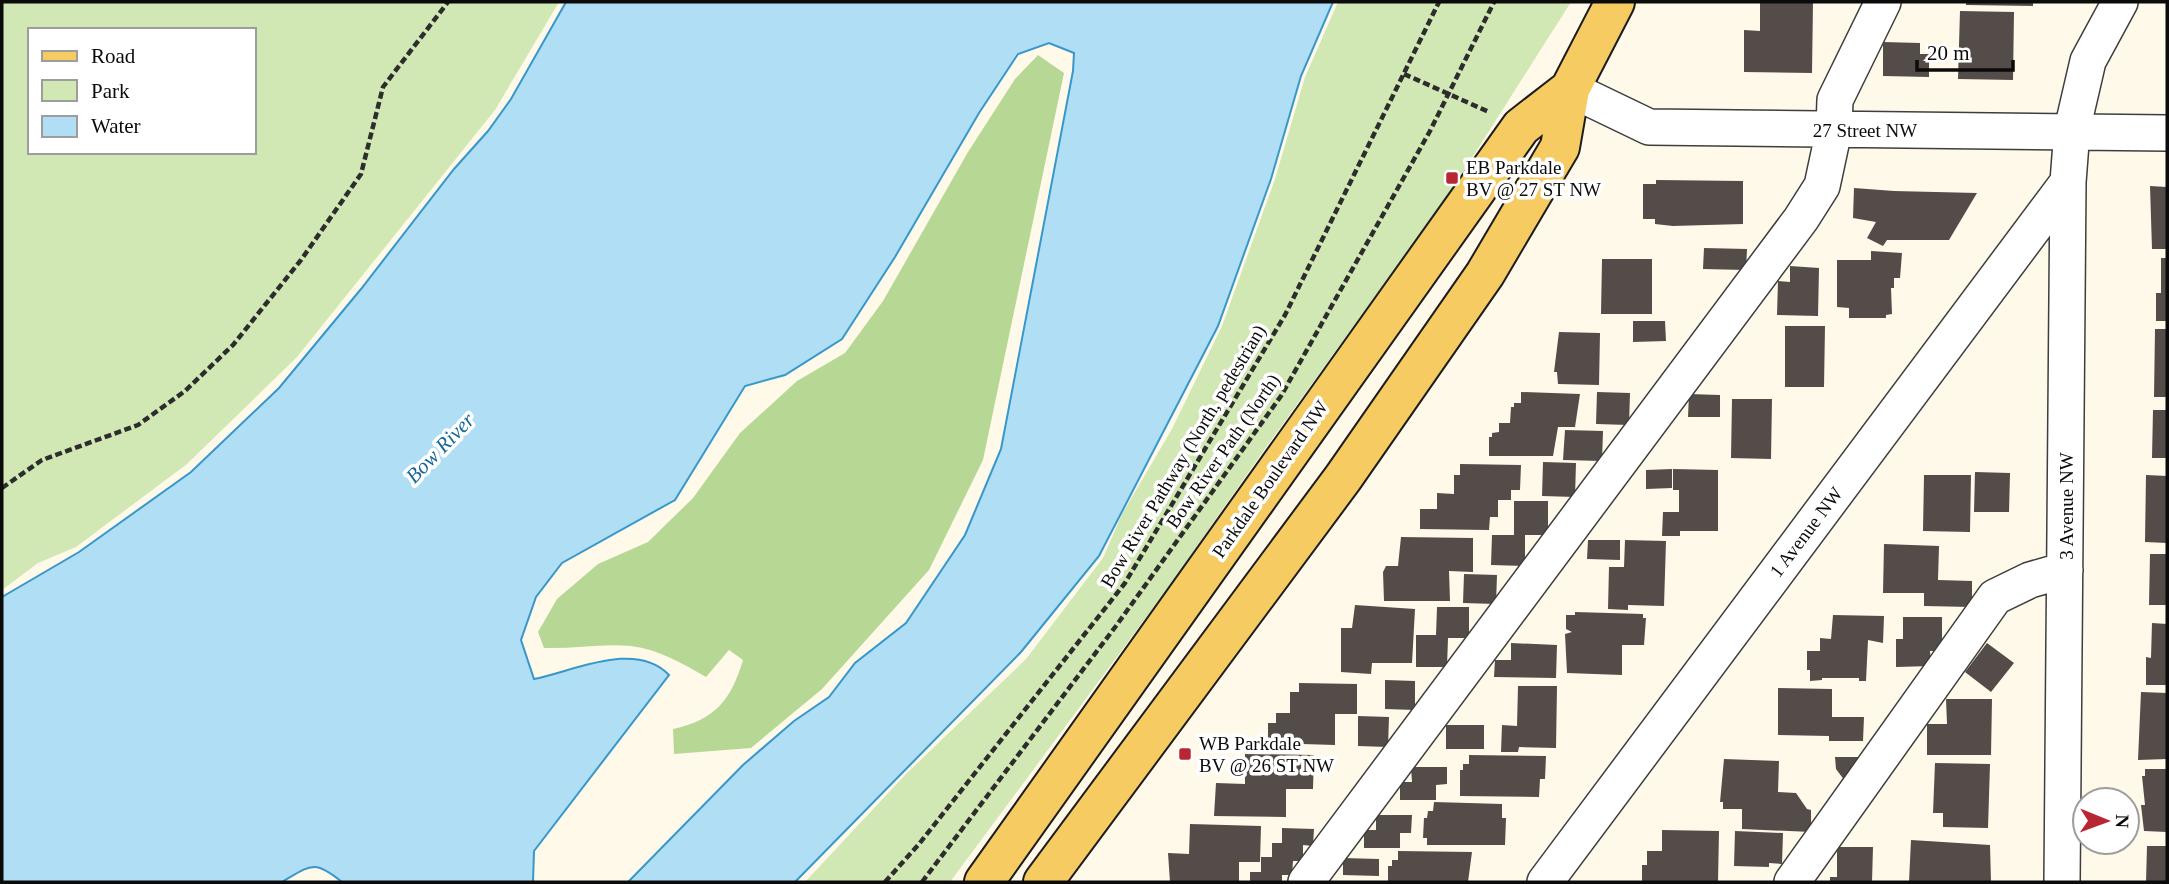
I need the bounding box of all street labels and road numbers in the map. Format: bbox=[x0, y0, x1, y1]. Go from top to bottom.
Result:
street label: 27 Street NW bbox=[1813, 120, 1917, 141]
street label: Bow River Pathway (North, pedestrian) bbox=[1096, 321, 1271, 592]
street label: Bow River Path (North) bbox=[1162, 370, 1285, 533]
street label: Parkdale Boulevard NW bbox=[1208, 396, 1332, 562]
street label: 3 Avenue NW bbox=[2056, 452, 2077, 560]
street label: 1 Avenue NW bbox=[1765, 483, 1847, 581]

